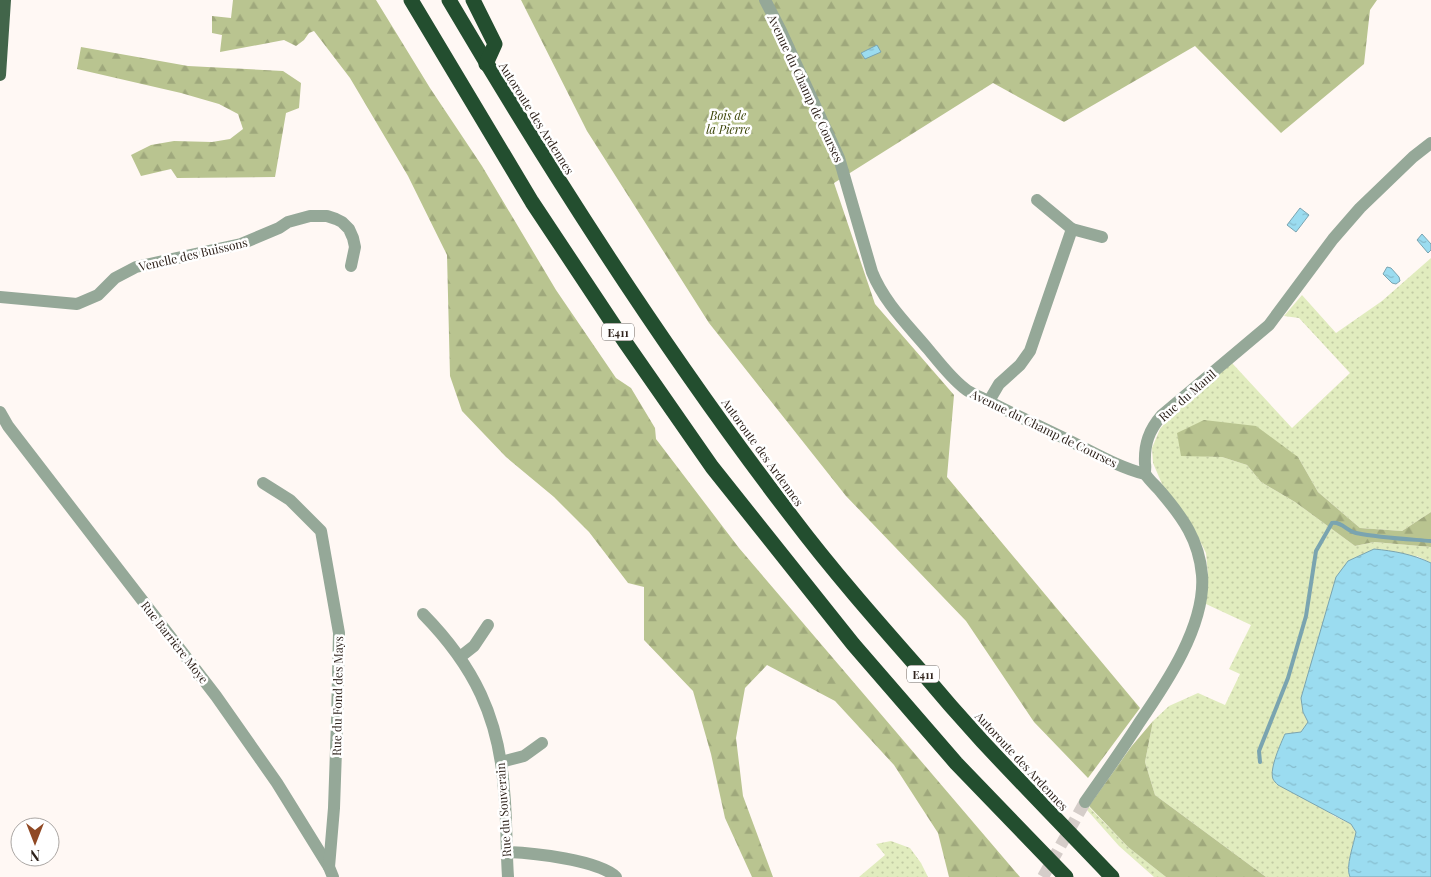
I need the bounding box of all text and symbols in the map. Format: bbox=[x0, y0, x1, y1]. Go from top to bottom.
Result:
street label: Avenue du Champ de Courses bbox=[764, 11, 847, 165]
street label: Autoroute des Ardennes bbox=[495, 58, 578, 177]
park label: Bois de la Pierre bbox=[706, 107, 750, 137]
street label: Venelle des Buissons bbox=[136, 234, 249, 275]
road number: E411 bbox=[602, 324, 634, 341]
street label: Rue du Manil bbox=[1155, 365, 1220, 424]
street label: Avenue du Champ de Courses bbox=[967, 385, 1120, 471]
street label: Autoroute des Ardennes bbox=[718, 394, 808, 509]
street label: Rue Barrière Moye bbox=[138, 598, 212, 686]
street label: Rue du Fond des Mays bbox=[328, 636, 346, 756]
road number: E411 bbox=[907, 666, 939, 682]
street label: Autoroute des Ardennes bbox=[971, 707, 1072, 814]
street label: Rue du Souverain bbox=[492, 762, 514, 858]
north arrow bbox=[10, 817, 60, 867]
text: N bbox=[30, 846, 40, 865]

